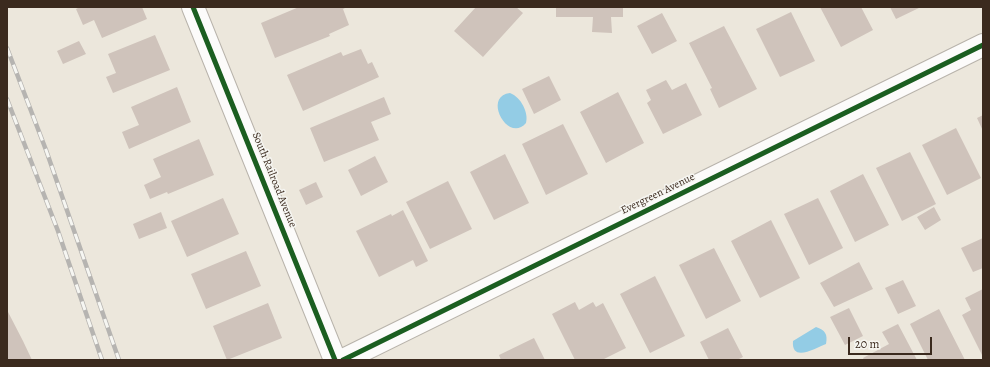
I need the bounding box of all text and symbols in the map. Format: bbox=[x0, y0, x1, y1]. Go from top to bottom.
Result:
street label: South Railroad Avenue bbox=[249, 130, 299, 230]
street label: Evergreen Avenue bbox=[619, 170, 697, 218]
scale bar bbox=[850, 329, 934, 355]
text: 20 m bbox=[855, 336, 879, 352]

